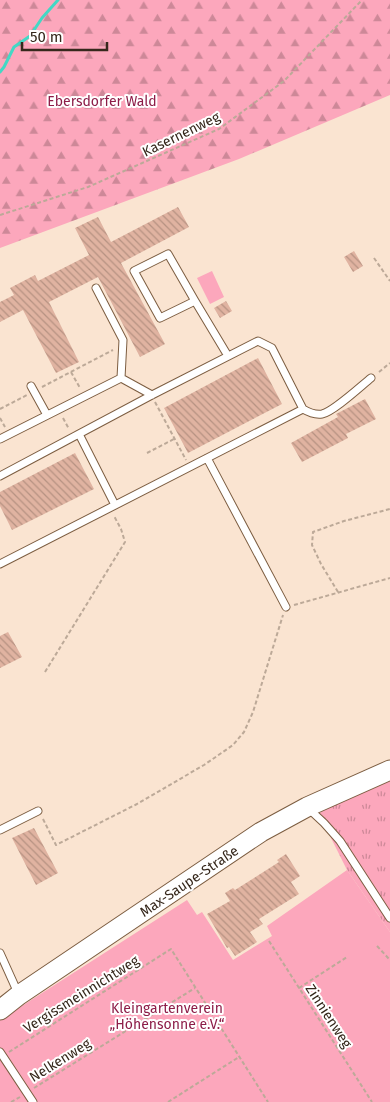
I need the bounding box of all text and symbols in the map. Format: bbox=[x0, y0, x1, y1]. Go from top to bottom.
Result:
scale bar bbox=[22, 20, 108, 52]
text: 50 m bbox=[30, 28, 63, 46]
park label: Ebersdorfer Wald bbox=[47, 93, 157, 110]
street label: Kasernenweg bbox=[140, 108, 223, 161]
street label: Max-Saupe-Straße bbox=[137, 842, 242, 921]
street label: Vergissmeinnichtweg bbox=[20, 952, 143, 1037]
street label: Zinnienweg bbox=[302, 981, 356, 1052]
park label: Kleingartenverein „Höhensonne e.V.“ bbox=[110, 1000, 225, 1033]
street label: Nelkenweg bbox=[26, 1035, 95, 1086]

